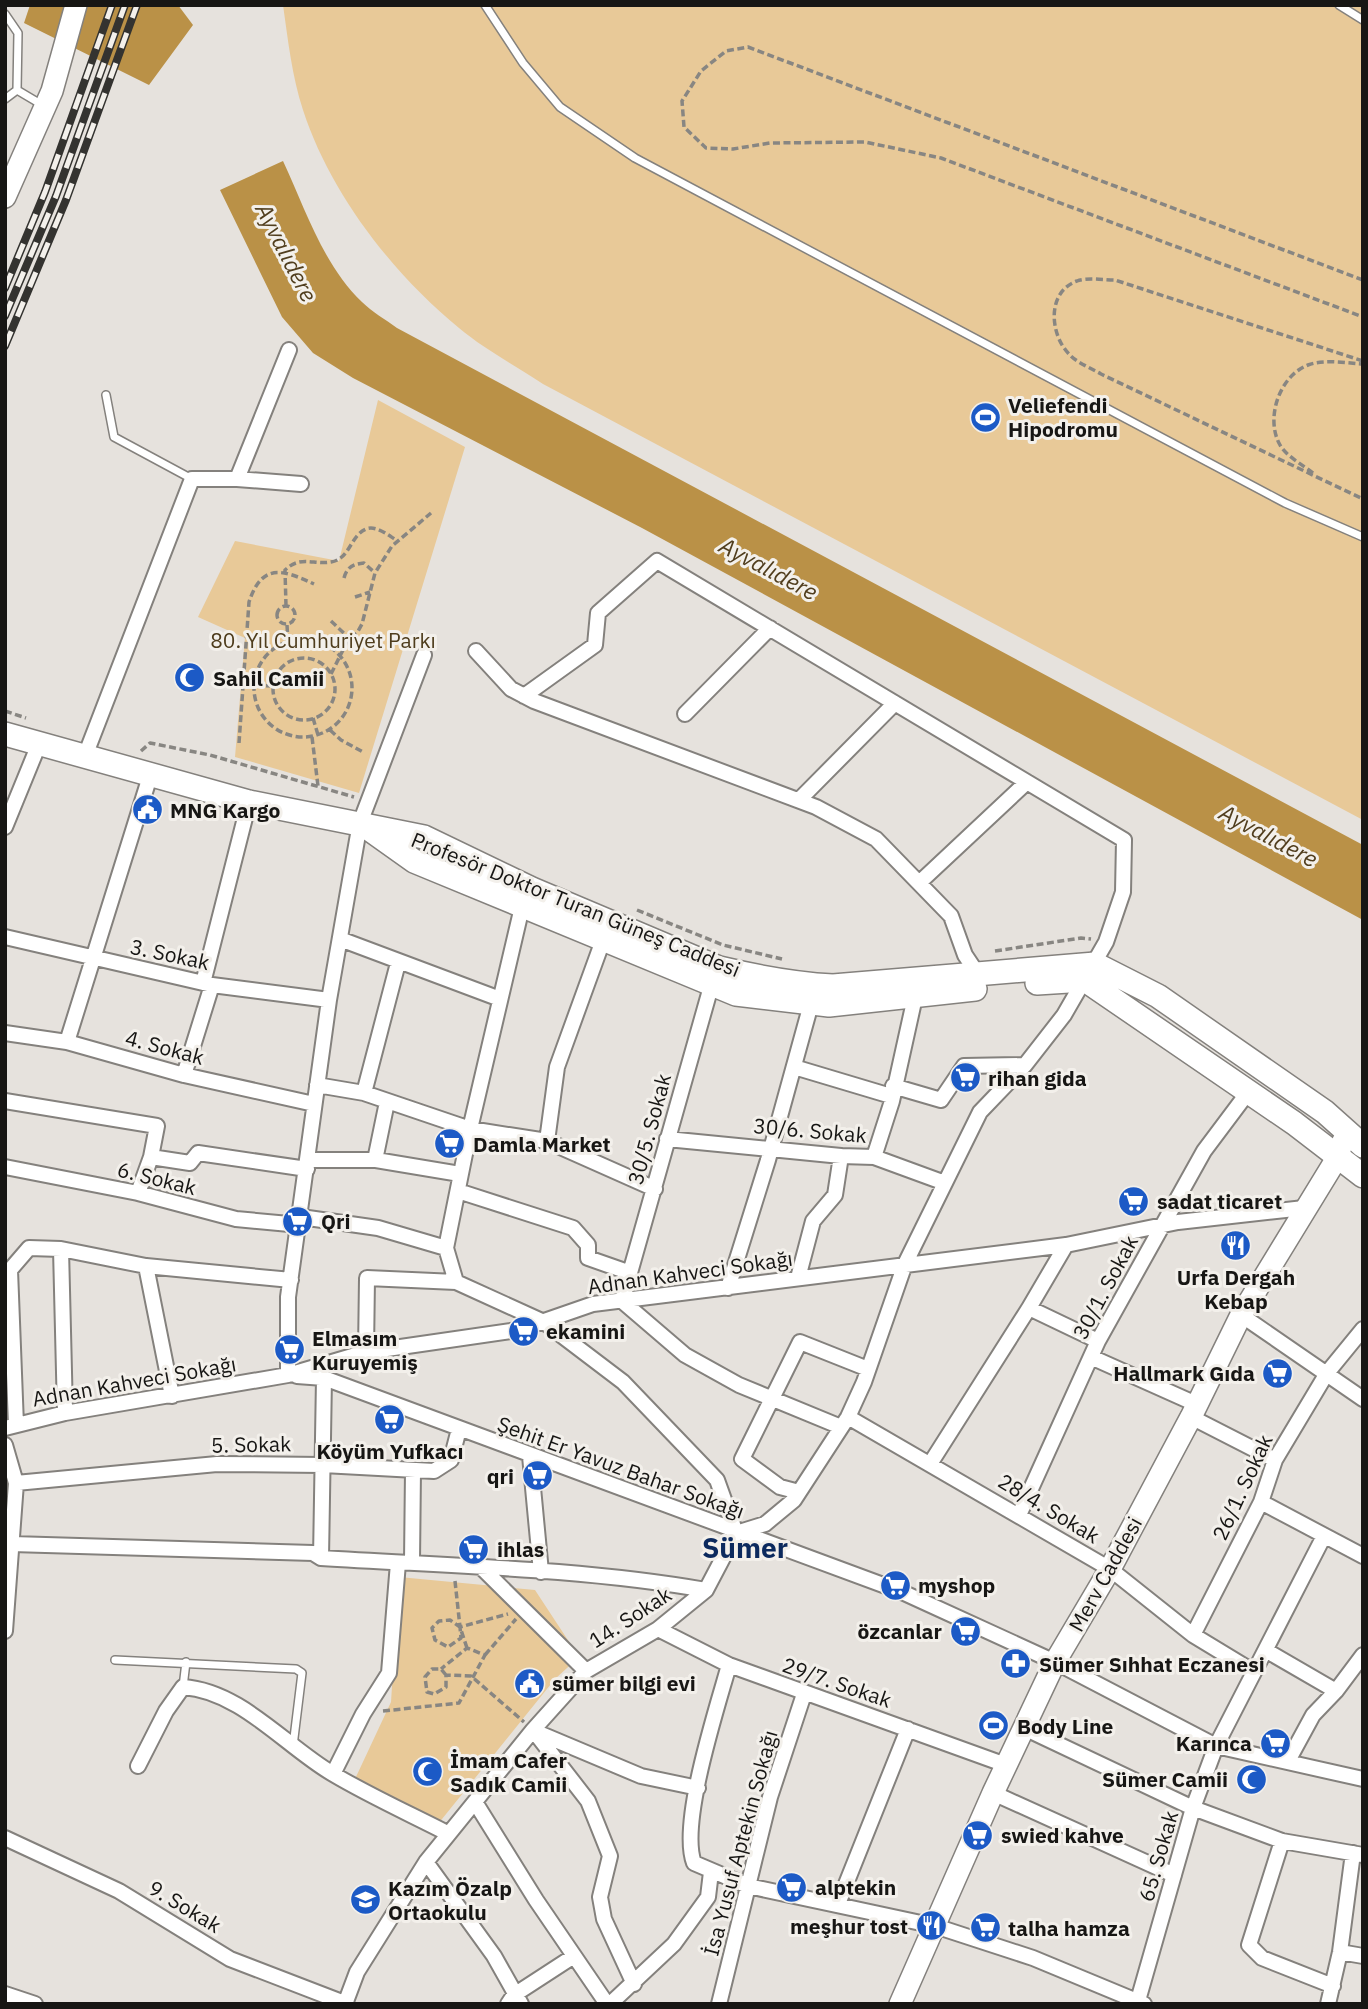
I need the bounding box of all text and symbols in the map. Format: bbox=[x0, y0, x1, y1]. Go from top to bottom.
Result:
water label: Ayvalıdere bbox=[249, 197, 325, 307]
place label: Veliefendi Hipodromu bbox=[1008, 391, 1118, 443]
sports icon: Veliefendi Hipodromu bbox=[968, 400, 1002, 434]
water label: Ayvalıdere bbox=[714, 529, 823, 606]
park label: 80. Yıl Cumhuriyet Parkı bbox=[210, 626, 436, 654]
mosque icon: Sahil Camii bbox=[173, 661, 207, 695]
place label: Sahil Camii bbox=[213, 664, 324, 692]
public building icon: MNG Kargo bbox=[130, 793, 164, 827]
place label: MNG Kargo bbox=[170, 796, 280, 824]
water label: Ayvalıdere bbox=[1214, 796, 1323, 873]
street label: Profesör Doktor Turan Güneş Caddesi bbox=[407, 825, 745, 983]
street label: 3. Sokak bbox=[128, 932, 212, 976]
street label: 4. Sokak bbox=[123, 1023, 207, 1071]
supermarket icon: rihan gida bbox=[948, 1061, 982, 1095]
place label: rihan gida bbox=[988, 1064, 1087, 1092]
street label: 30/5. Sokak bbox=[621, 1070, 677, 1188]
street label: 30/6. Sokak bbox=[752, 1111, 868, 1149]
supermarket icon: Damla Market bbox=[433, 1127, 467, 1161]
place label: Damla Market bbox=[473, 1130, 611, 1158]
street label: 6. Sokak bbox=[115, 1155, 199, 1201]
supermarket icon: sadat ticaret bbox=[1117, 1184, 1151, 1218]
place label: sadat ticaret bbox=[1157, 1187, 1282, 1215]
supermarket icon: Qri bbox=[281, 1204, 315, 1238]
place label: Qri bbox=[321, 1207, 350, 1235]
restaurant icon: Urfa Dergah Kebap bbox=[1219, 1228, 1253, 1262]
street label: 30/1. Sokak bbox=[1066, 1230, 1144, 1344]
street label: Adnan Kahveci Sokağı bbox=[586, 1244, 794, 1300]
place label: Urfa Dergah Kebap bbox=[1177, 1263, 1295, 1315]
supermarket icon: ekamini bbox=[506, 1314, 540, 1348]
place label: ekamini bbox=[546, 1317, 625, 1345]
place label: Elmasım Kuruyemiş bbox=[312, 1324, 418, 1376]
supermarket icon: Elmasım Kuruyemiş bbox=[272, 1333, 306, 1367]
street label: Adnan Kahveci Sokağı bbox=[30, 1349, 238, 1413]
supermarket icon: Hallmark Gıda bbox=[1261, 1356, 1295, 1390]
place label: Hallmark Gıda bbox=[1113, 1359, 1255, 1387]
supermarket icon: Köyüm Yufkacı bbox=[373, 1402, 407, 1436]
street label: Şehit Er Yavuz Bahar Sokağı bbox=[494, 1409, 748, 1525]
street label: 5. Sokak bbox=[211, 1429, 291, 1459]
street label: 26/1. Sokak bbox=[1205, 1430, 1279, 1544]
place label: Köyüm Yufkacı bbox=[317, 1437, 464, 1465]
supermarket icon: qri bbox=[520, 1459, 554, 1493]
place label: qri bbox=[487, 1462, 514, 1490]
street label: 28/4. Sokak bbox=[993, 1467, 1105, 1549]
street label: Merv Caddesi bbox=[1062, 1511, 1148, 1637]
district label: Sümer bbox=[702, 1529, 788, 1566]
supermarket icon: ihlas bbox=[457, 1532, 491, 1566]
place label: ihlas bbox=[497, 1535, 544, 1563]
supermarket icon: myshop bbox=[878, 1568, 912, 1602]
place label: myshop bbox=[918, 1571, 995, 1599]
street label: 14. Sokak bbox=[583, 1580, 677, 1654]
supermarket icon: özcanlar bbox=[948, 1614, 982, 1648]
place label: özcanlar bbox=[858, 1617, 943, 1645]
pharmacy icon: Sümer Sıhhat Eczanesi bbox=[999, 1647, 1033, 1681]
street label: 29/7. Sokak bbox=[779, 1650, 895, 1714]
place label: Sümer Sıhhat Eczanesi bbox=[1039, 1650, 1265, 1678]
public building icon: sümer bilgi evi bbox=[512, 1666, 546, 1700]
place label: sümer bilgi evi bbox=[552, 1669, 696, 1697]
sports icon: Body Line bbox=[977, 1709, 1011, 1743]
place label: Body Line bbox=[1017, 1712, 1113, 1740]
supermarket icon: Karınca bbox=[1258, 1726, 1292, 1760]
street label: İsa Yusuf Aptekin Sokağı bbox=[696, 1727, 784, 1959]
place label: Karınca bbox=[1176, 1729, 1252, 1757]
place label: İmam Cafer Sadık Camii bbox=[450, 1746, 567, 1798]
mosque icon: İmam Cafer Sadık Camii bbox=[410, 1755, 444, 1789]
mosque icon: Sümer Camii bbox=[1234, 1762, 1268, 1796]
place label: Sümer Camii bbox=[1102, 1765, 1228, 1793]
street label: 65. Sokak bbox=[1132, 1807, 1184, 1905]
supermarket icon: swied kahve bbox=[961, 1818, 995, 1852]
place label: swied kahve bbox=[1001, 1821, 1124, 1849]
supermarket icon: alptekin bbox=[775, 1870, 809, 1904]
street label: 9. Sokak bbox=[143, 1873, 227, 1939]
place label: alptekin bbox=[815, 1873, 896, 1901]
place label: Kazım Özalp Ortaokulu bbox=[388, 1874, 512, 1926]
school or university icon: Kazım Özalp Ortaokulu bbox=[348, 1883, 382, 1917]
restaurant icon: meşhur tost bbox=[914, 1909, 948, 1943]
supermarket icon: talha hamza bbox=[968, 1911, 1002, 1945]
place label: meşhur tost bbox=[790, 1912, 908, 1940]
place label: talha hamza bbox=[1008, 1914, 1130, 1942]

